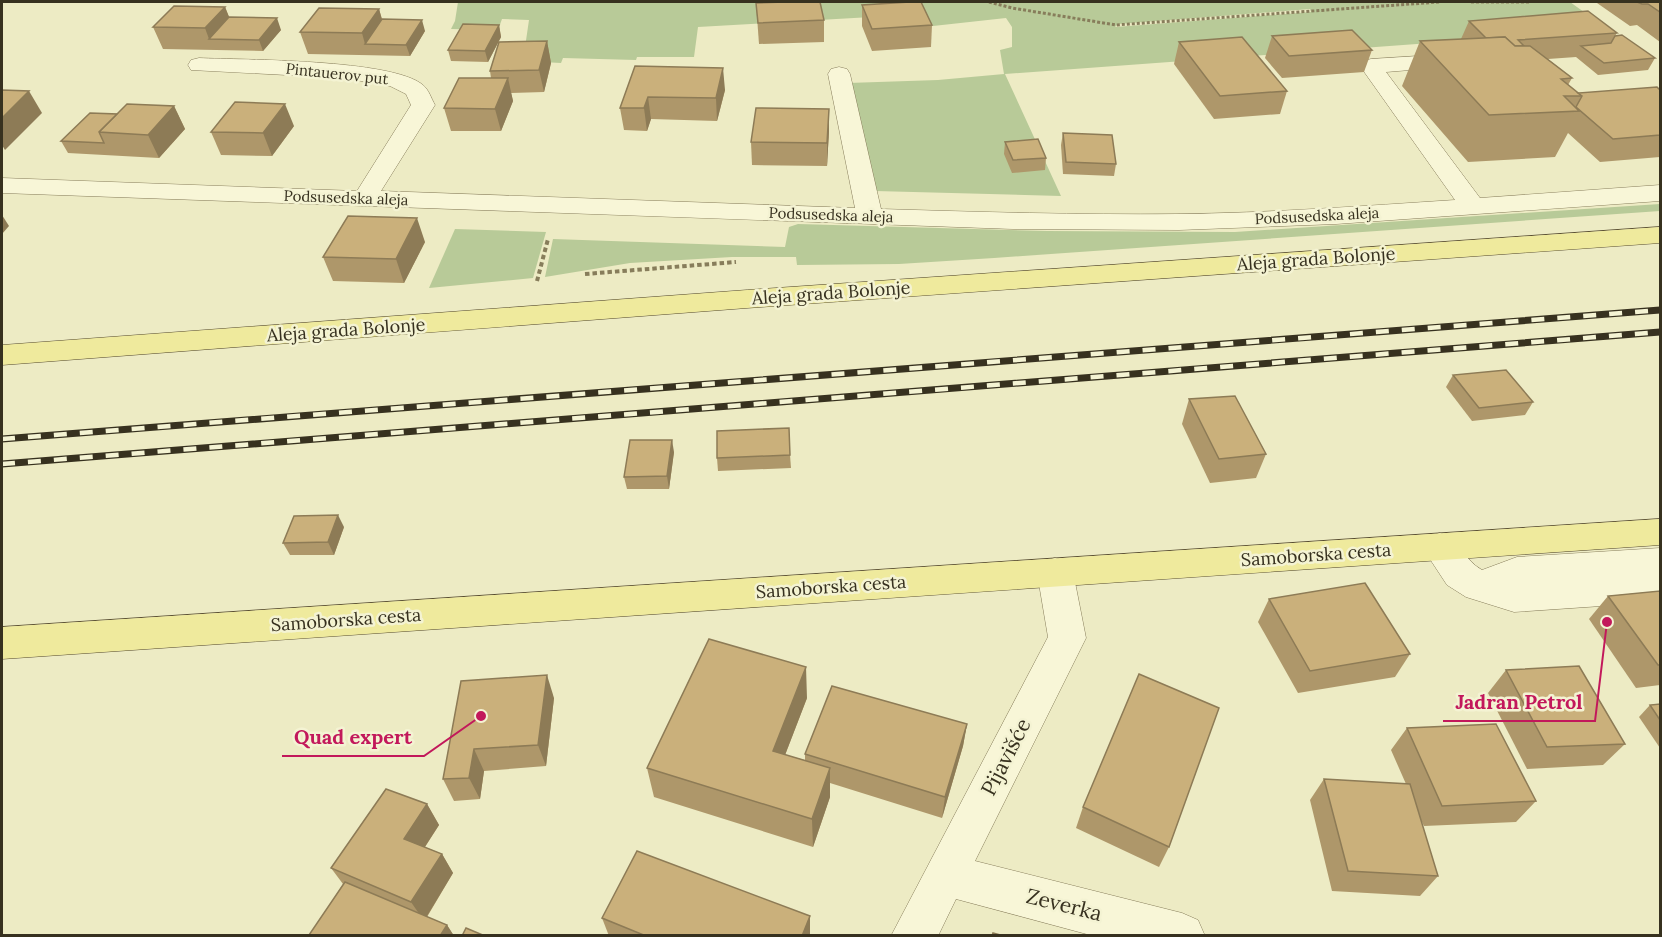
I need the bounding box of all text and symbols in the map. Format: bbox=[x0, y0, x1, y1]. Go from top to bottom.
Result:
street label: Pintauerov put bbox=[285, 59, 390, 88]
street label: Podsusedska aleja bbox=[283, 186, 409, 209]
street label: Podsusedska aleja bbox=[768, 203, 894, 226]
street label: Podsusedska aleja bbox=[1254, 203, 1380, 228]
street label: Aleja grada Bolonje bbox=[1235, 241, 1396, 276]
street label: Aleja grada Bolonje bbox=[750, 275, 911, 310]
street label: Aleja grada Bolonje bbox=[265, 312, 426, 347]
street label: Samoborska cesta bbox=[1240, 538, 1392, 571]
street label: Samoborska cesta bbox=[755, 570, 907, 603]
street label: Samoborska cesta bbox=[270, 603, 422, 636]
callout: Jadran Petrol bbox=[1443, 683, 1595, 721]
text: Jadran Petrol bbox=[1455, 689, 1583, 714]
street label: Pijavišće bbox=[975, 714, 1037, 800]
callout: Quad expert bbox=[282, 718, 424, 756]
text: Quad expert bbox=[294, 724, 413, 749]
street label: Zeverka bbox=[1023, 882, 1105, 927]

